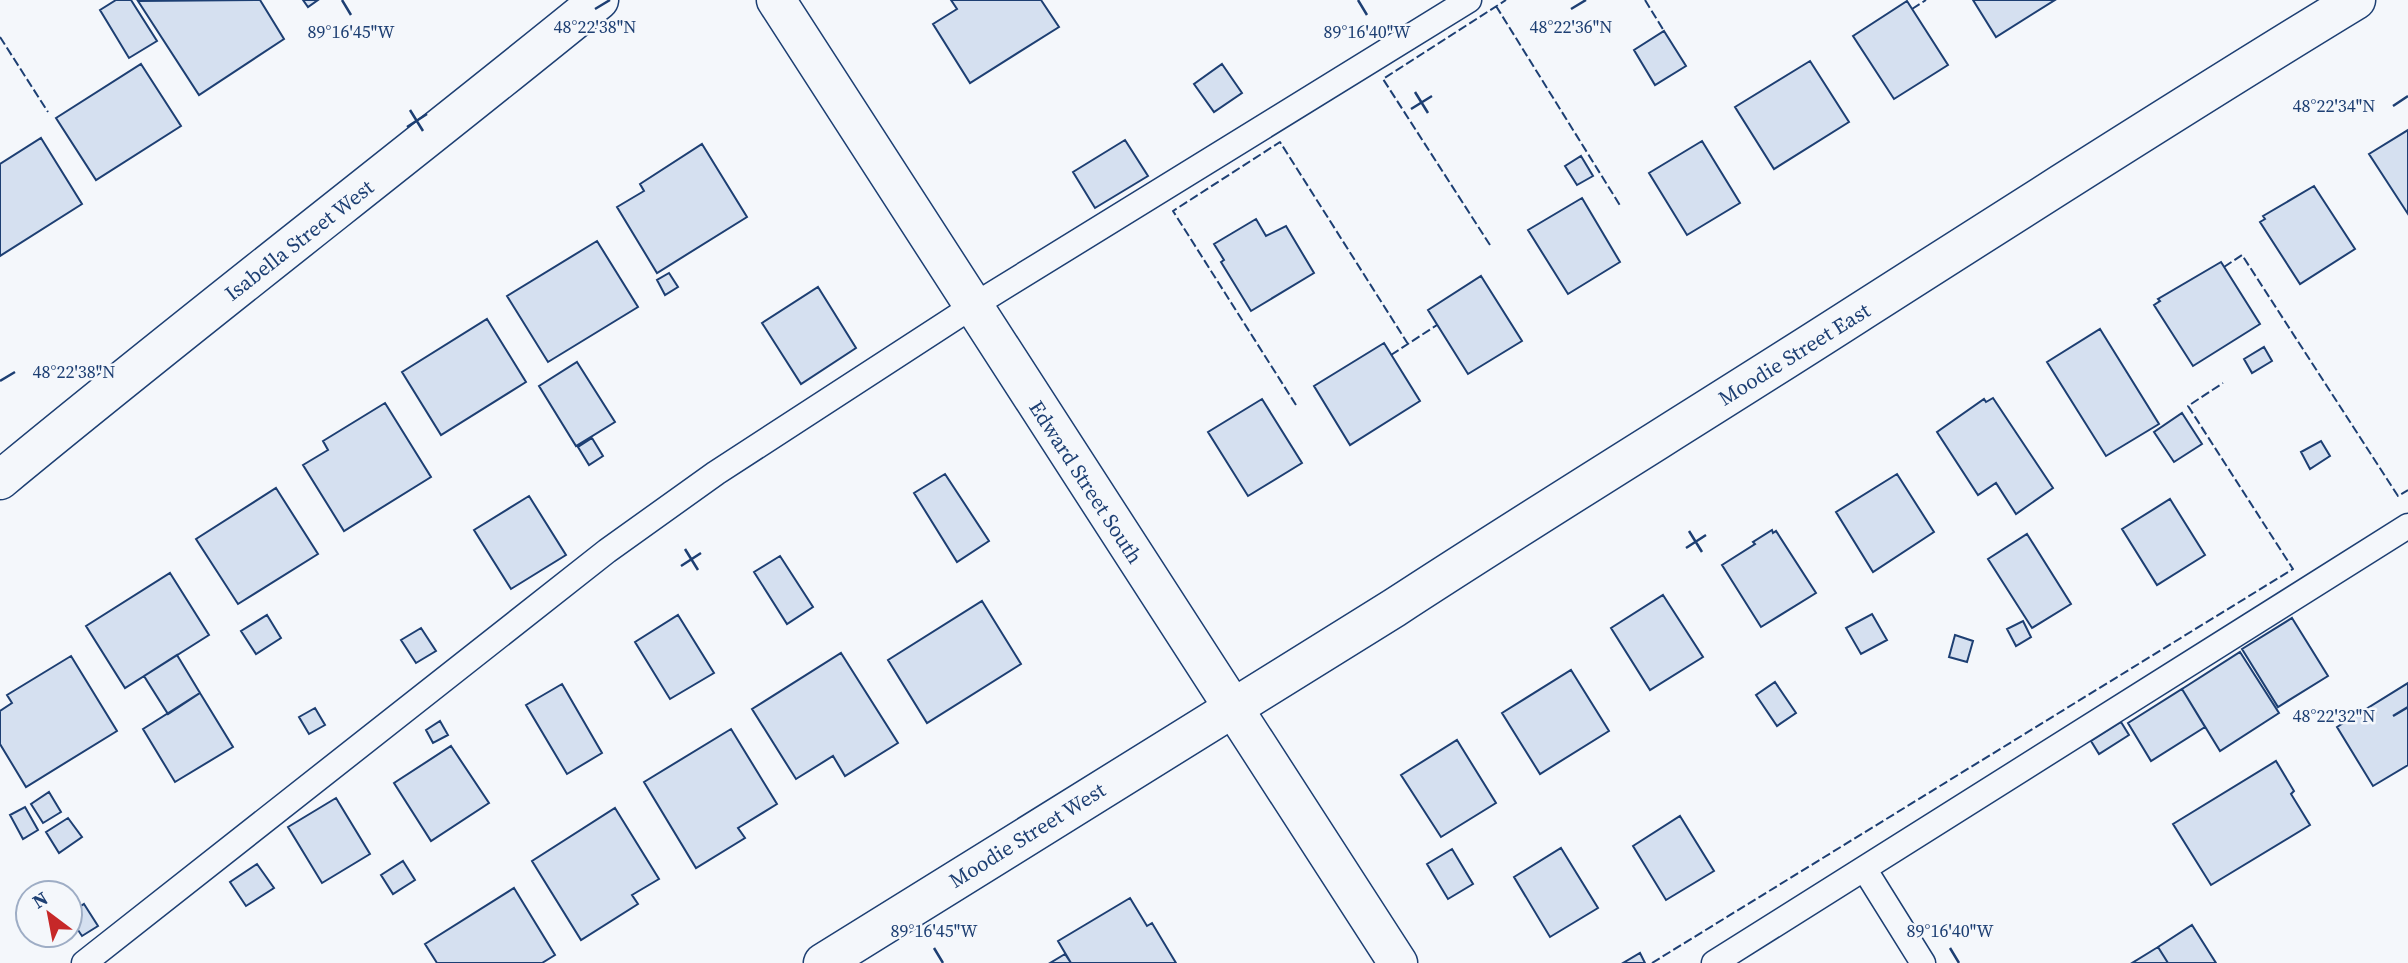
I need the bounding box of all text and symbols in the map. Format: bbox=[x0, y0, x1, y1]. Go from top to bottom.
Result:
text: 48°22'38"N bbox=[554, 14, 636, 39]
text: 48°22'36"N bbox=[1530, 14, 1612, 39]
text: 89°16'45"W bbox=[308, 19, 395, 44]
text: 89°16'40"W bbox=[1324, 19, 1411, 44]
text: 48°22'34"N bbox=[2293, 93, 2375, 118]
street label: Isabella Street West bbox=[219, 173, 380, 307]
street label: Moodie Street East bbox=[1713, 296, 1876, 412]
text: 48°22'38"N bbox=[33, 359, 115, 384]
street label: Edward Street South bbox=[1022, 395, 1150, 569]
text: 48°22'32"N bbox=[2293, 703, 2375, 728]
street label: Moodie Street West bbox=[943, 775, 1111, 895]
north arrow bbox=[14, 879, 84, 949]
text: N bbox=[27, 885, 53, 914]
text: 89°16'45"W bbox=[891, 918, 978, 943]
text: 89°16'40"W bbox=[1907, 918, 1994, 943]

